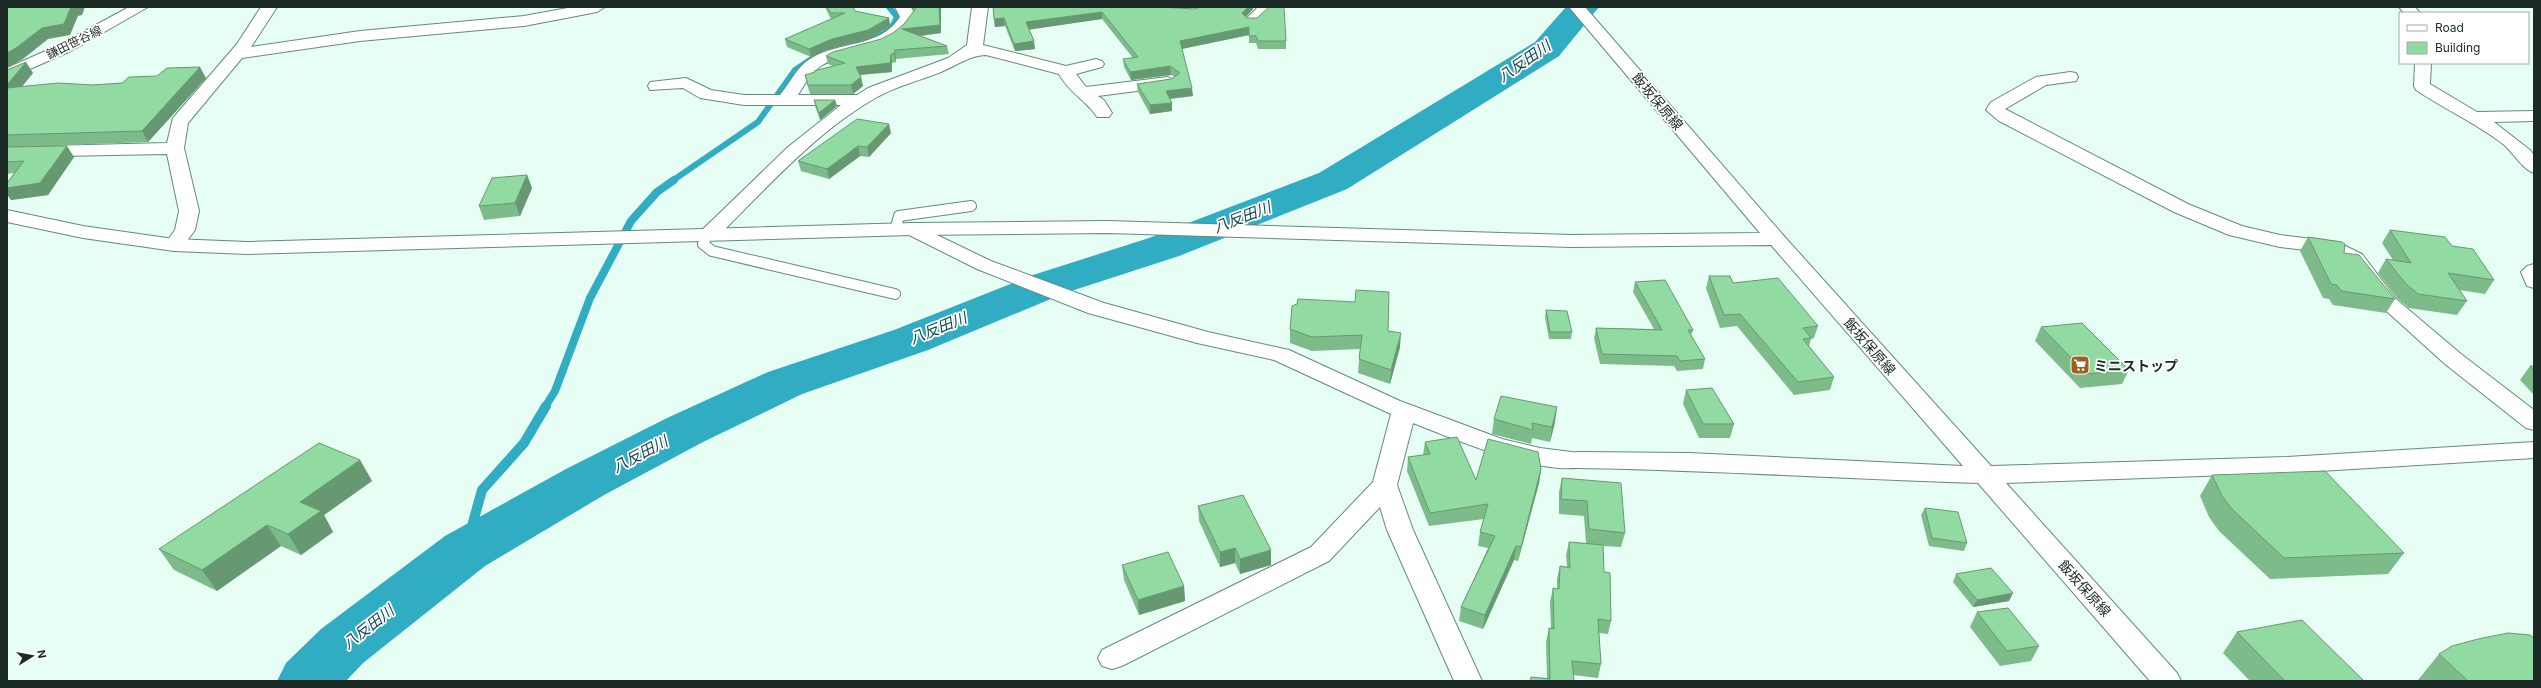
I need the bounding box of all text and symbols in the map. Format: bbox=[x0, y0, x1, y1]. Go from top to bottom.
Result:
legend bbox=[2399, 12, 2529, 64]
text: Road bbox=[2435, 20, 2464, 35]
street label: 鎌田笹谷線 bbox=[44, 22, 104, 62]
water label: 八反田川 bbox=[1494, 35, 1556, 86]
text: Building bbox=[2435, 40, 2480, 55]
street label: 飯坂保原線 bbox=[1629, 69, 1687, 133]
water label: 八反田川 bbox=[1211, 197, 1275, 237]
water label: 八反田川 bbox=[907, 307, 971, 348]
street label: 飯坂保原線 bbox=[1841, 314, 1899, 378]
supermarket icon: ミニストップ bbox=[2069, 354, 2091, 376]
place label: ミニストップ bbox=[2094, 357, 2178, 374]
water label: 八反田川 bbox=[609, 431, 673, 476]
street label: 飯坂保原線 bbox=[2055, 556, 2115, 620]
water label: 八反田川 bbox=[339, 600, 399, 653]
north arrow bbox=[12, 636, 52, 676]
text: N bbox=[34, 649, 49, 660]

